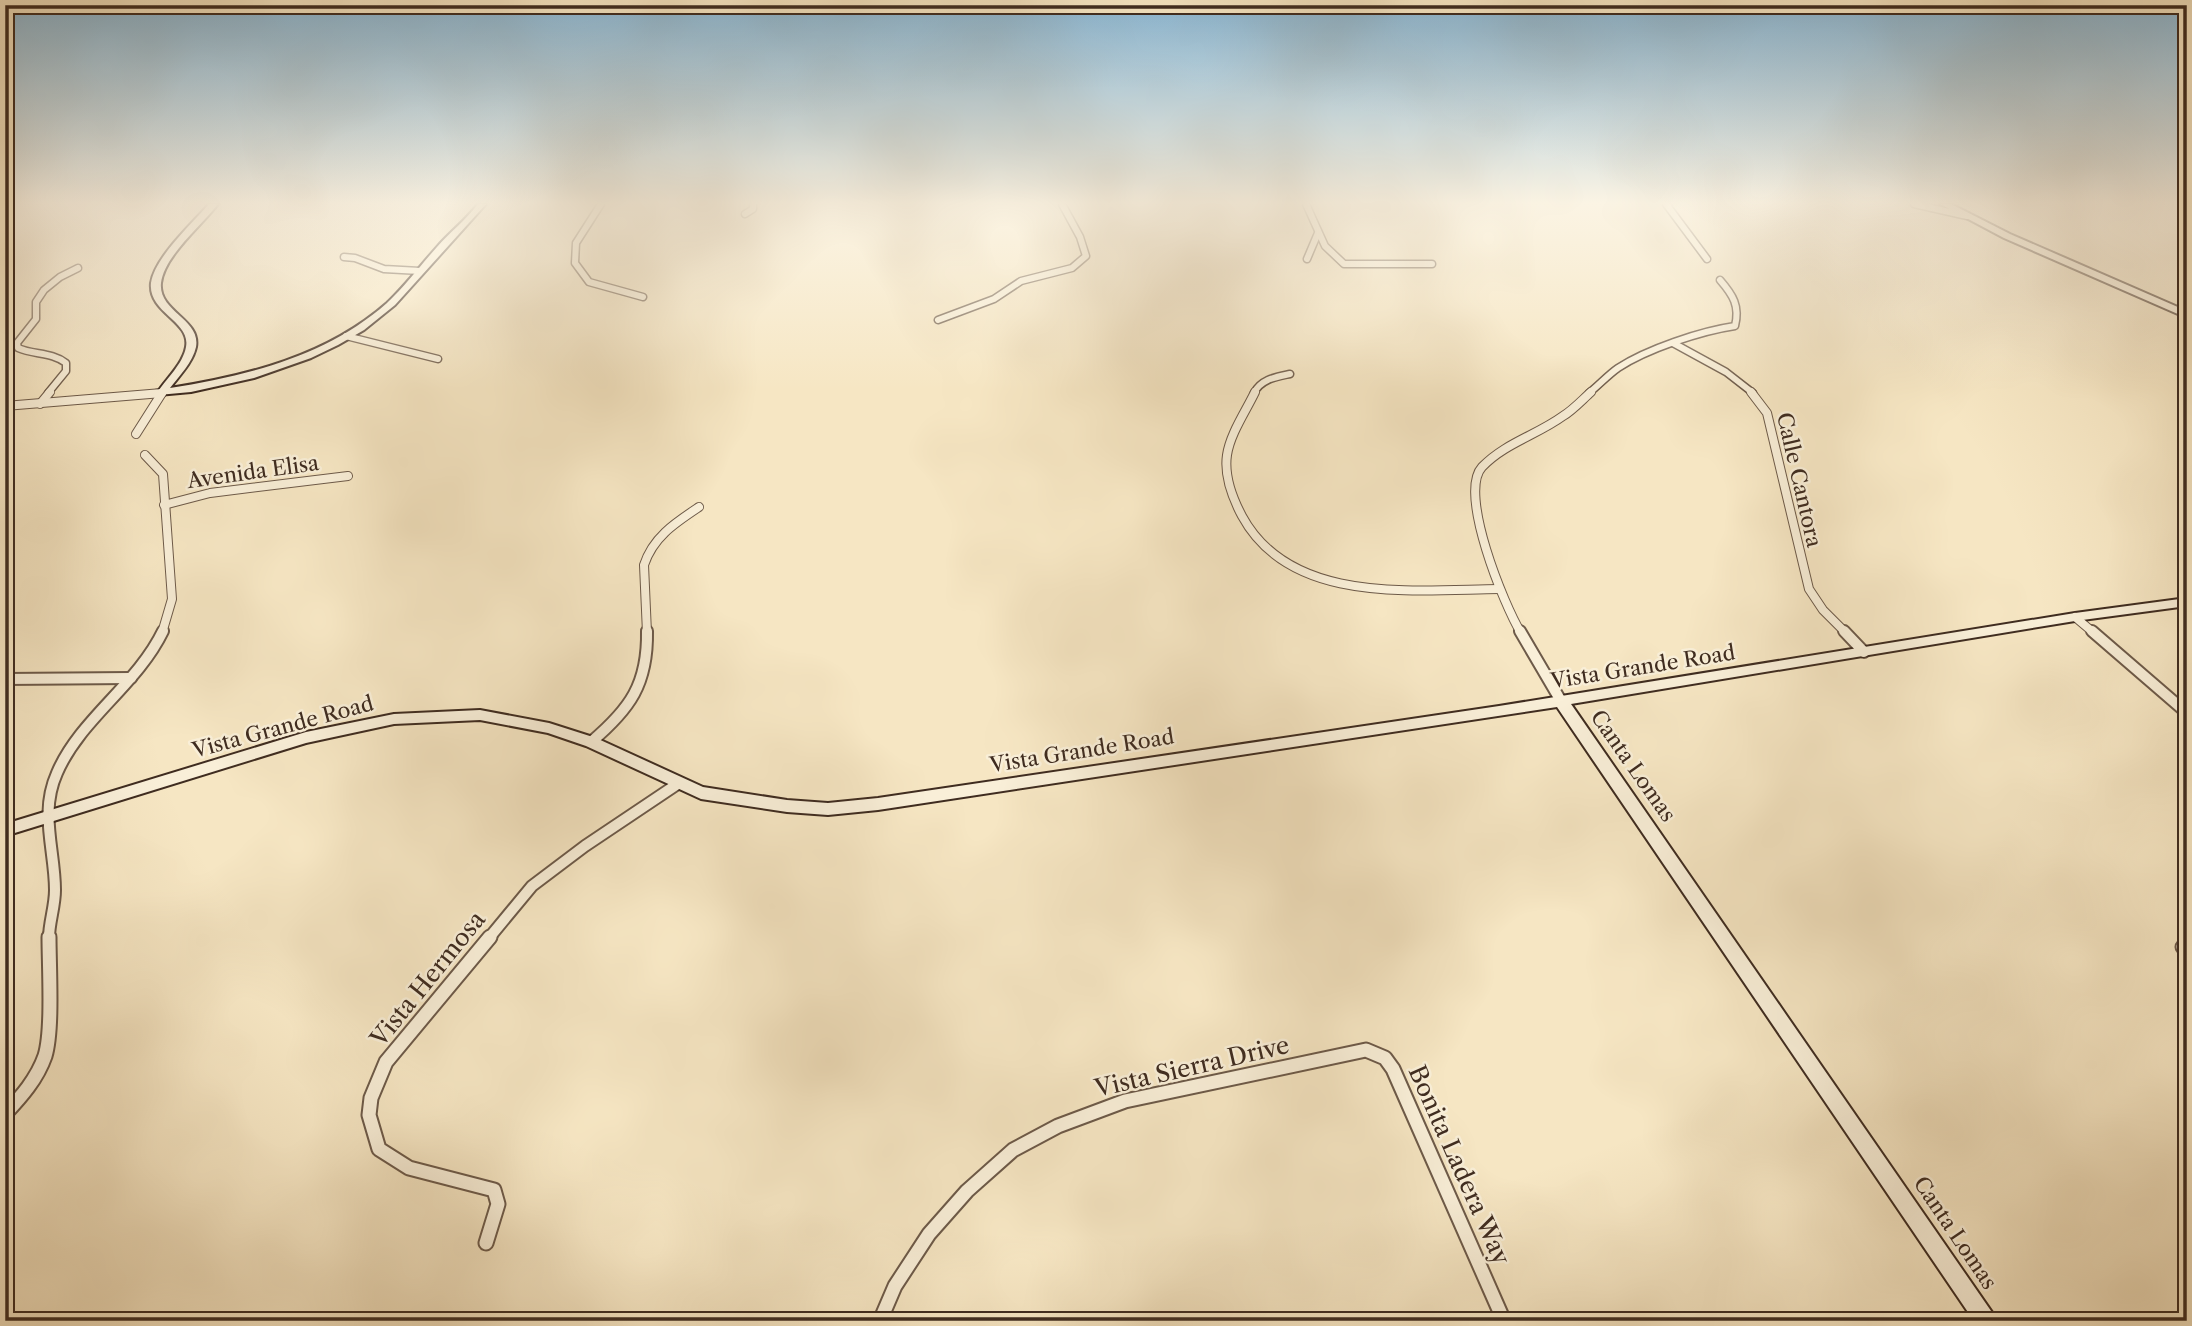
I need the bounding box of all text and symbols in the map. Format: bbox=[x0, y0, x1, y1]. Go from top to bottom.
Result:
street label: Calle Cantora bbox=[1772, 410, 1827, 551]
street label: Avenida Elisa bbox=[184, 450, 321, 493]
street label: Vista Grande Road bbox=[1548, 640, 1737, 694]
street label: Vista Grande Road bbox=[189, 690, 376, 763]
street label: Canta Lomas bbox=[1586, 705, 1681, 826]
street label: Vista Grande Road bbox=[987, 724, 1176, 778]
street label: Vista Hermosa bbox=[364, 905, 491, 1053]
street label: Vista Sierra Drive bbox=[1091, 1030, 1292, 1103]
street label: Bonita Ladera Way bbox=[1403, 1061, 1517, 1269]
street label: Canta Lomas bbox=[1909, 1172, 2002, 1294]

